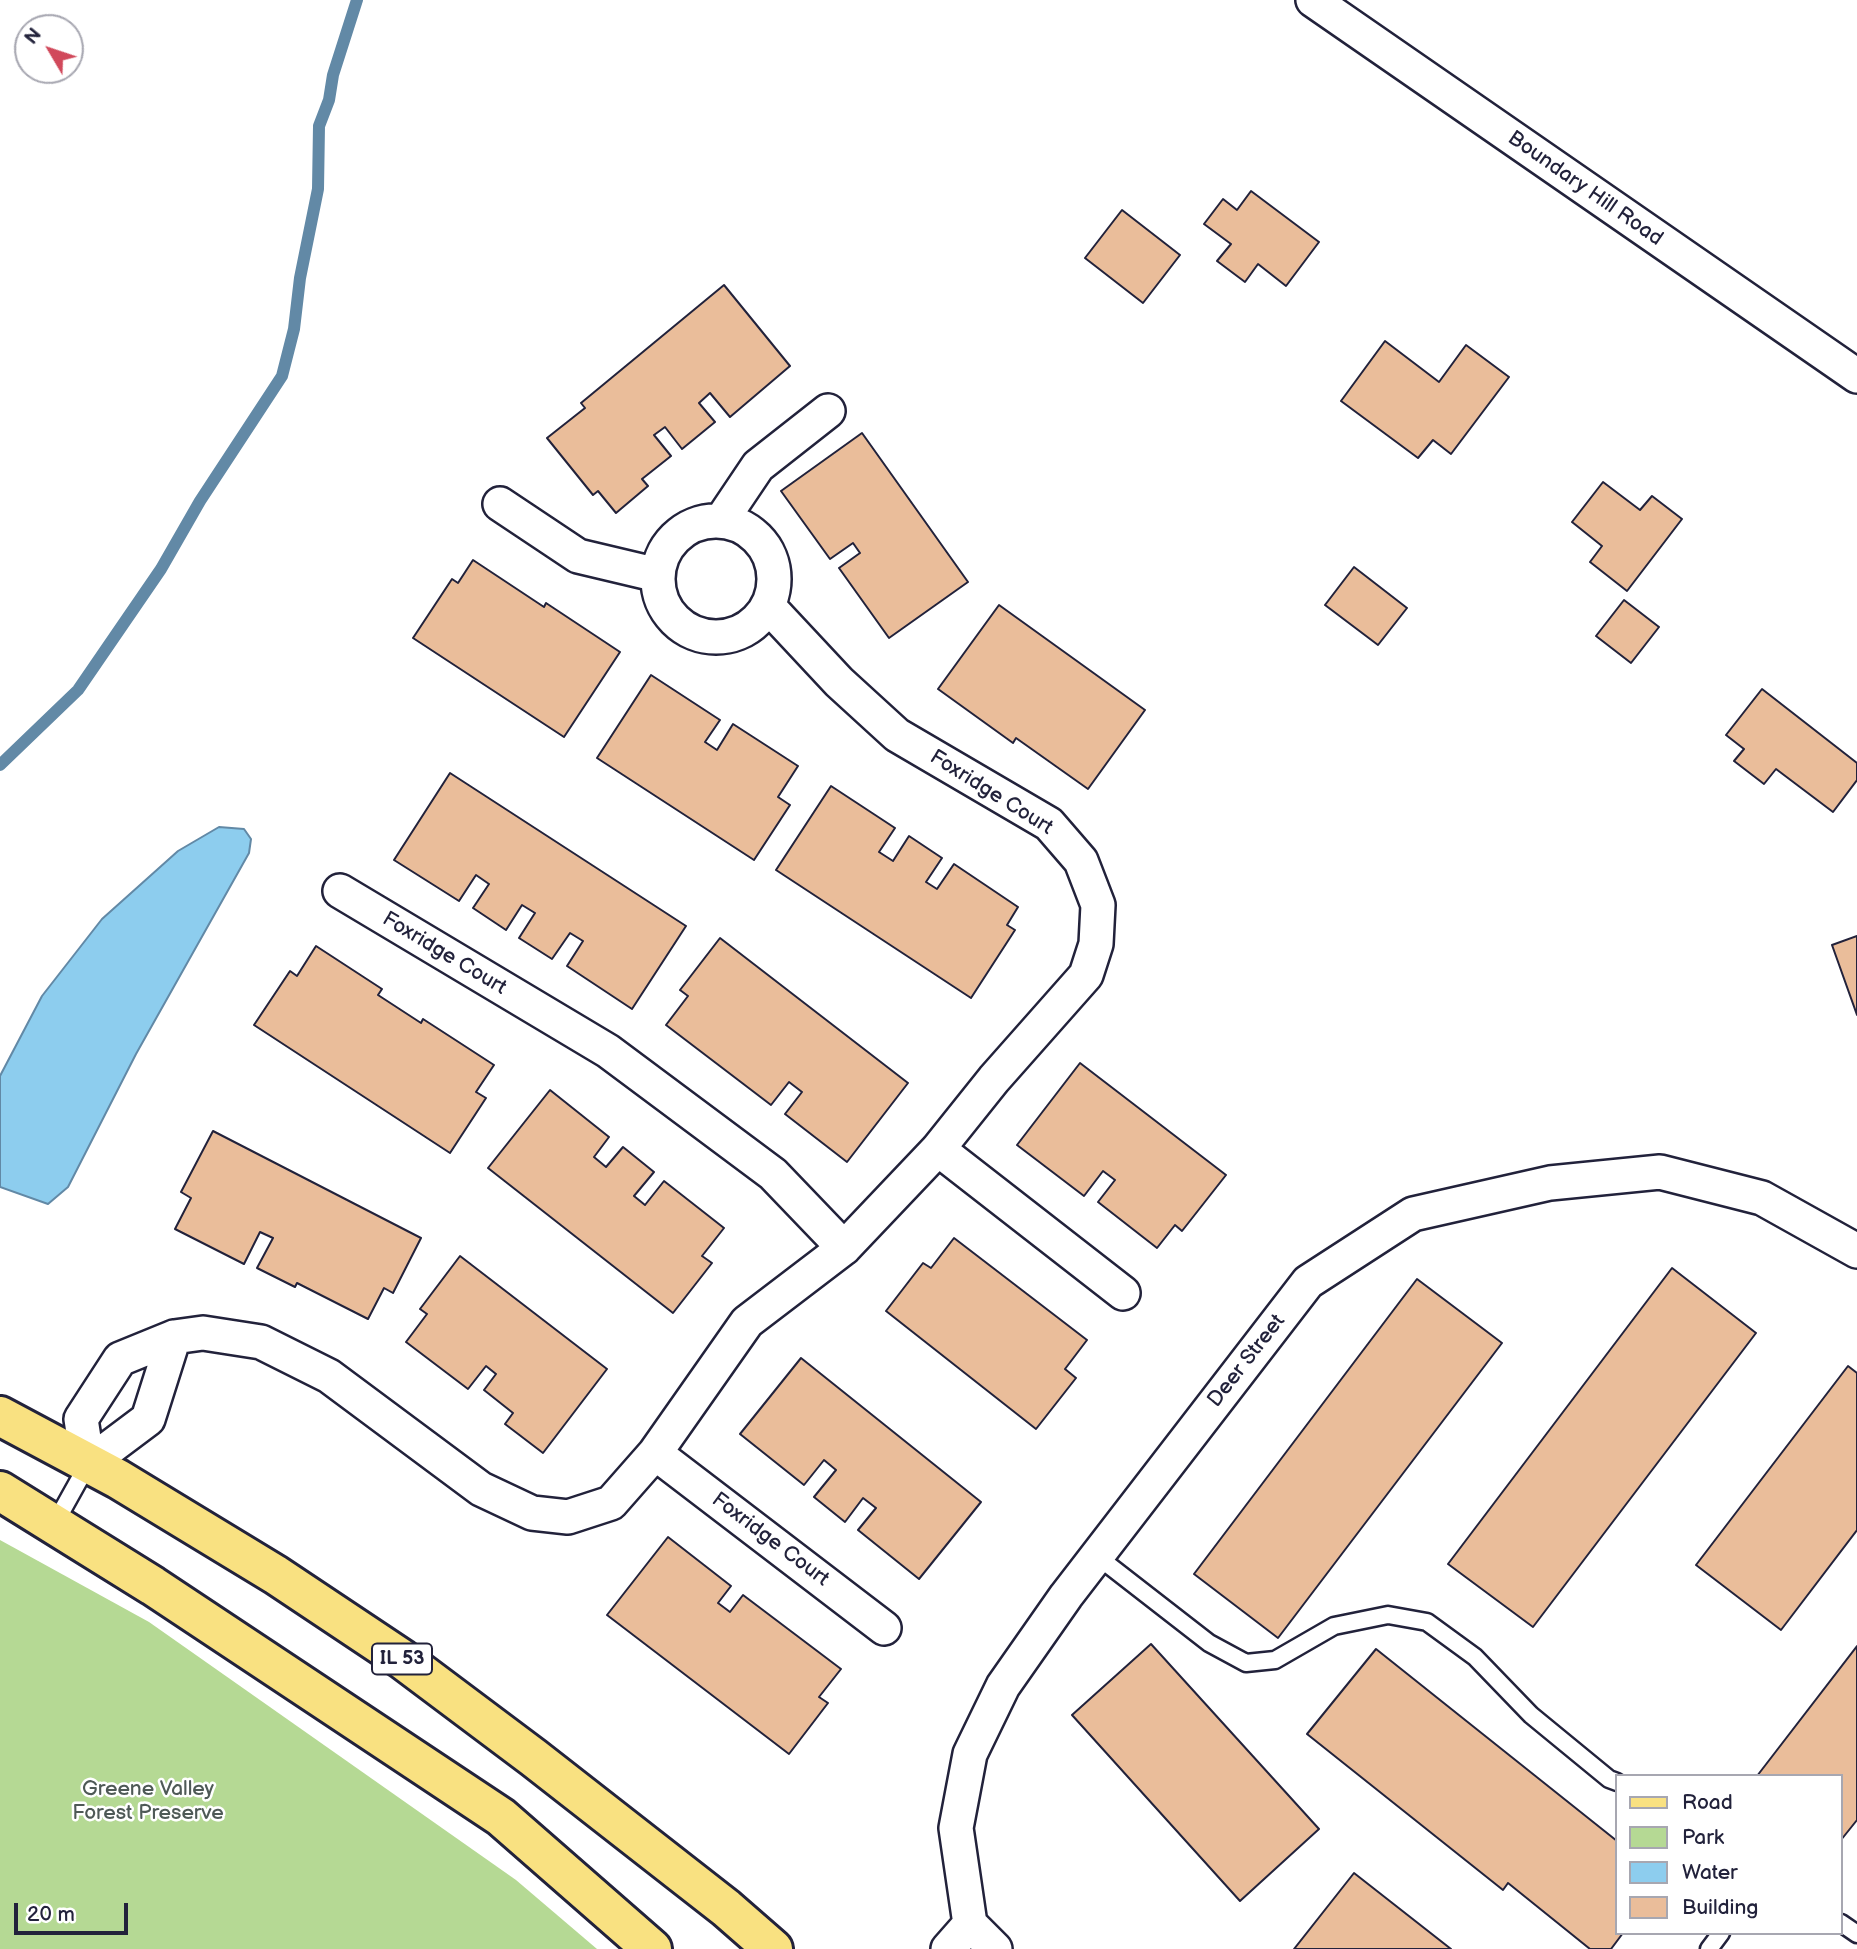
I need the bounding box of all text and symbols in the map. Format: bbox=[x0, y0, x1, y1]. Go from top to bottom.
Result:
north arrow bbox=[14, 14, 84, 84]
text: N bbox=[20, 24, 47, 50]
street label: Boundary Hill Road bbox=[1503, 126, 1667, 252]
street label: Foxridge Court bbox=[925, 745, 1057, 841]
street label: Foxridge Court bbox=[377, 907, 511, 1001]
street label: Deer Street bbox=[1203, 1310, 1291, 1412]
street label: Foxridge Court bbox=[706, 1488, 834, 1592]
road number: IL 53 bbox=[372, 1644, 432, 1674]
legend bbox=[1616, 1774, 1843, 1935]
park label: Greene Valley Forest Preserve bbox=[72, 1777, 224, 1827]
text: Road bbox=[1682, 1790, 1733, 1815]
text: Park bbox=[1682, 1825, 1724, 1850]
text: Water bbox=[1682, 1860, 1738, 1885]
scale bar bbox=[18, 1890, 131, 1934]
text: Building bbox=[1682, 1895, 1758, 1920]
text: 20 m bbox=[27, 1902, 75, 1927]

